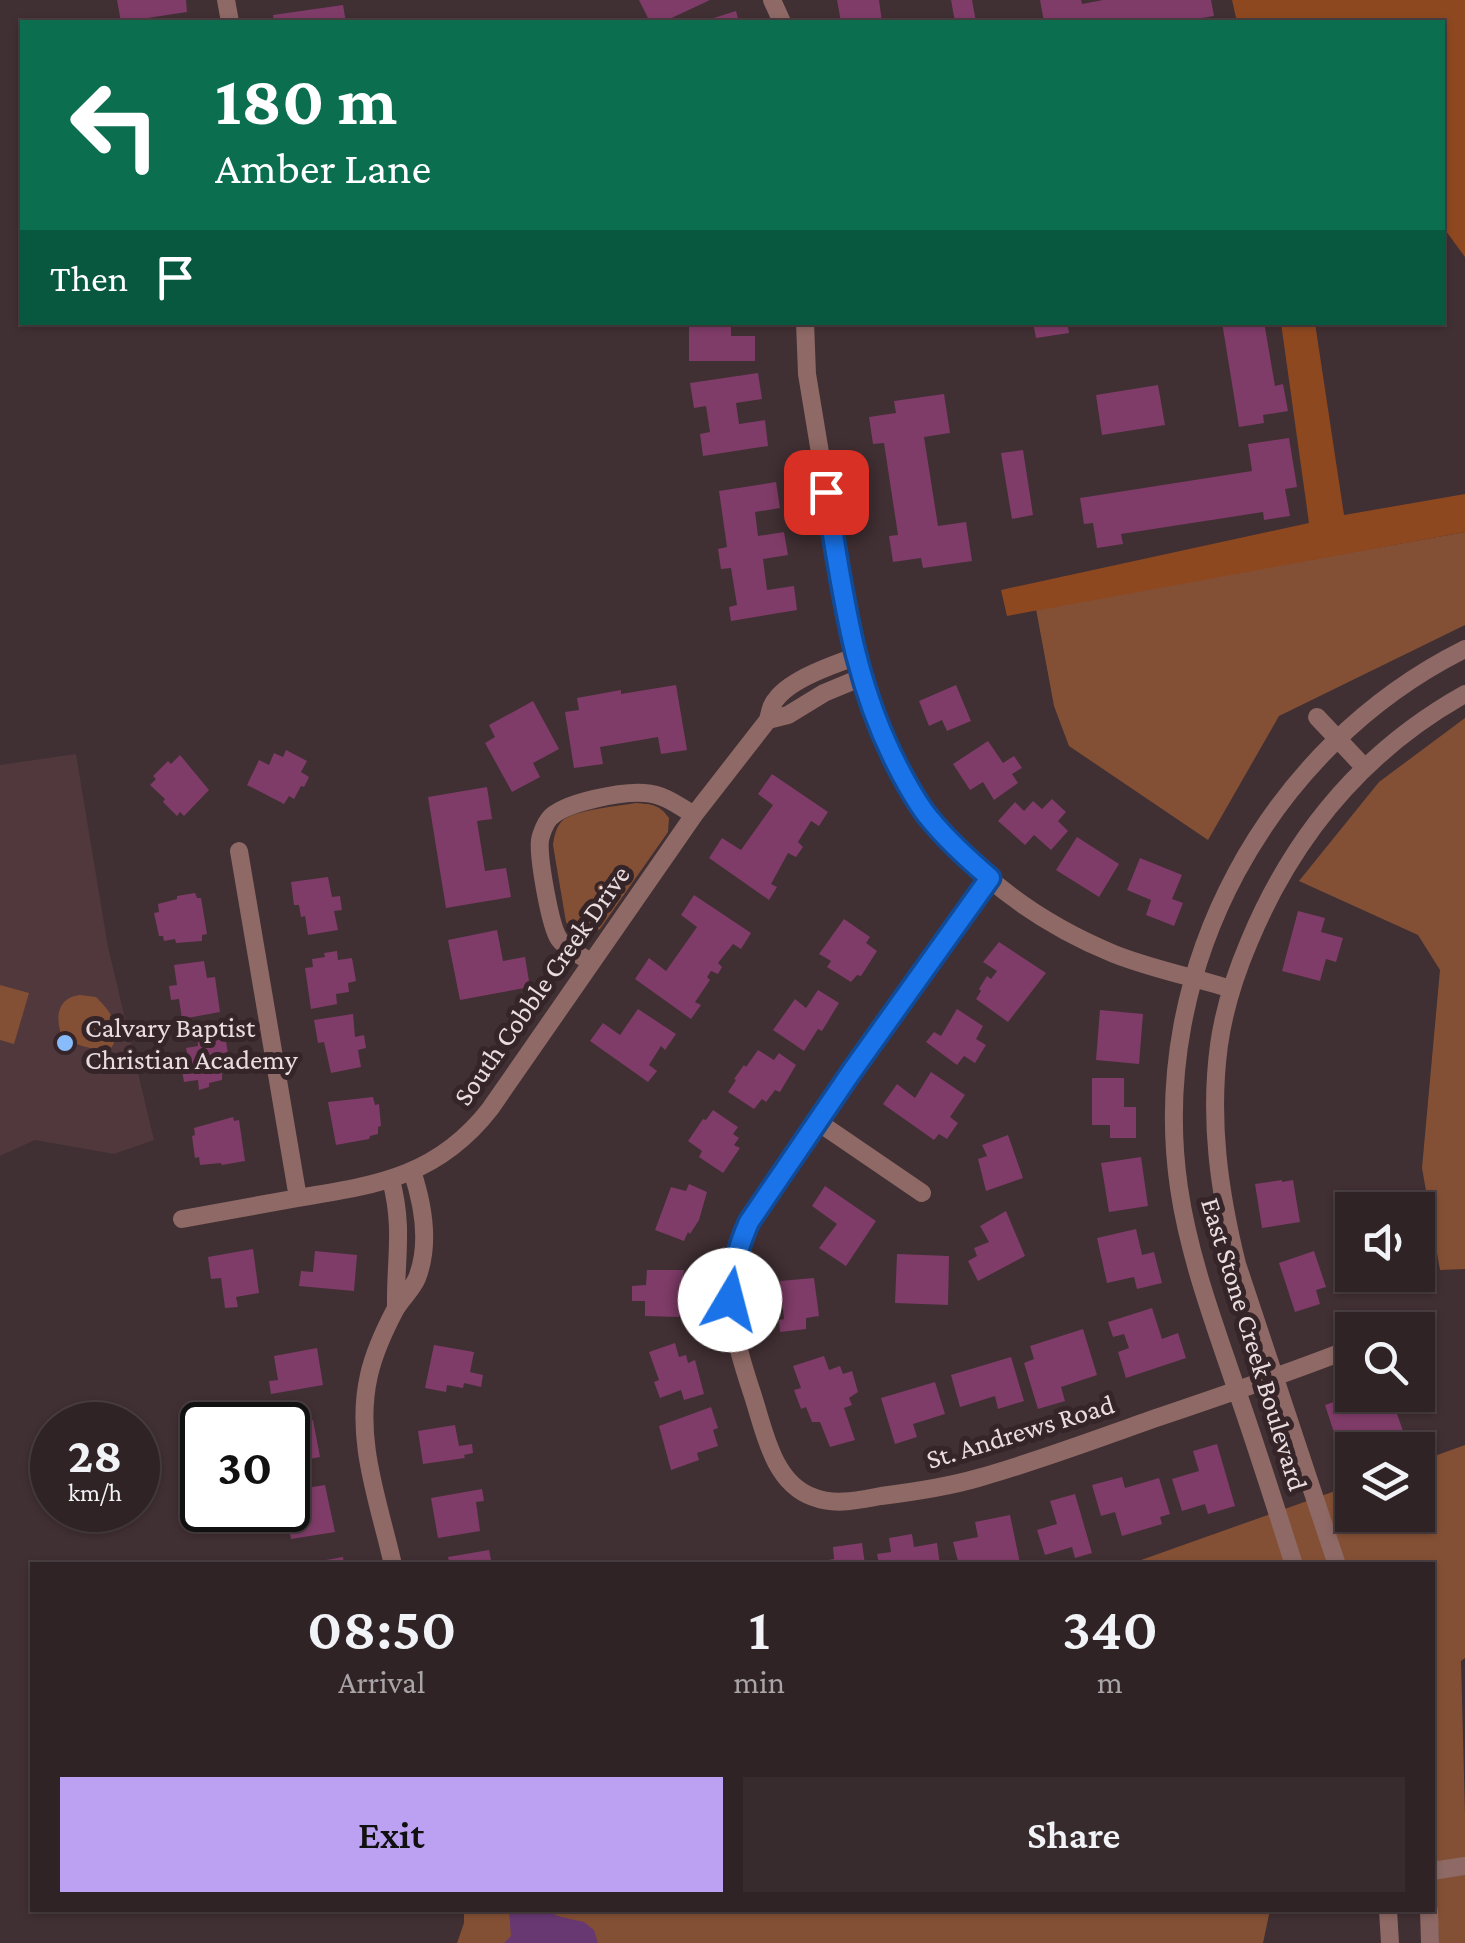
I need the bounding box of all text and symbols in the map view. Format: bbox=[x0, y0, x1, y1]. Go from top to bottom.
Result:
icon: left bbox=[50, 60, 180, 190]
text: 180 m bbox=[215, 61, 397, 139]
text: Amber Lane bbox=[215, 143, 431, 193]
icon: arrive bbox=[148, 250, 203, 305]
text: Then bbox=[50, 257, 128, 299]
pin bbox=[784, 450, 869, 535]
icon: arrive bbox=[799, 465, 854, 520]
street label: South Cobble Creek Drive bbox=[447, 860, 636, 1111]
place label: Calvary Baptist Christian Academy bbox=[85, 1012, 299, 1075]
marker: Calvary Baptist Christian Academy bbox=[54, 1032, 76, 1054]
map controls bbox=[1335, 1192, 1435, 1532]
button: sound bbox=[1335, 1192, 1435, 1292]
street label: East Stone Creek Boulevard bbox=[1195, 1194, 1314, 1495]
position arrow bbox=[678, 1248, 782, 1352]
button: search bbox=[1335, 1312, 1435, 1412]
street label: St. Andrews Road bbox=[923, 1388, 1118, 1475]
speed limit sign: 30 bbox=[180, 1402, 310, 1532]
text: 28 bbox=[68, 1427, 122, 1483]
button: layers bbox=[1335, 1432, 1435, 1532]
text: km/h bbox=[68, 1479, 122, 1506]
text: 08:50 bbox=[307, 1595, 457, 1662]
text: 1 bbox=[748, 1595, 770, 1662]
text: 340 bbox=[1062, 1595, 1158, 1662]
text: Arrival bbox=[338, 1664, 425, 1700]
text: min bbox=[734, 1664, 785, 1700]
text: m bbox=[1097, 1664, 1123, 1700]
button: Exit bbox=[60, 1777, 723, 1892]
button: Share bbox=[743, 1777, 1405, 1892]

